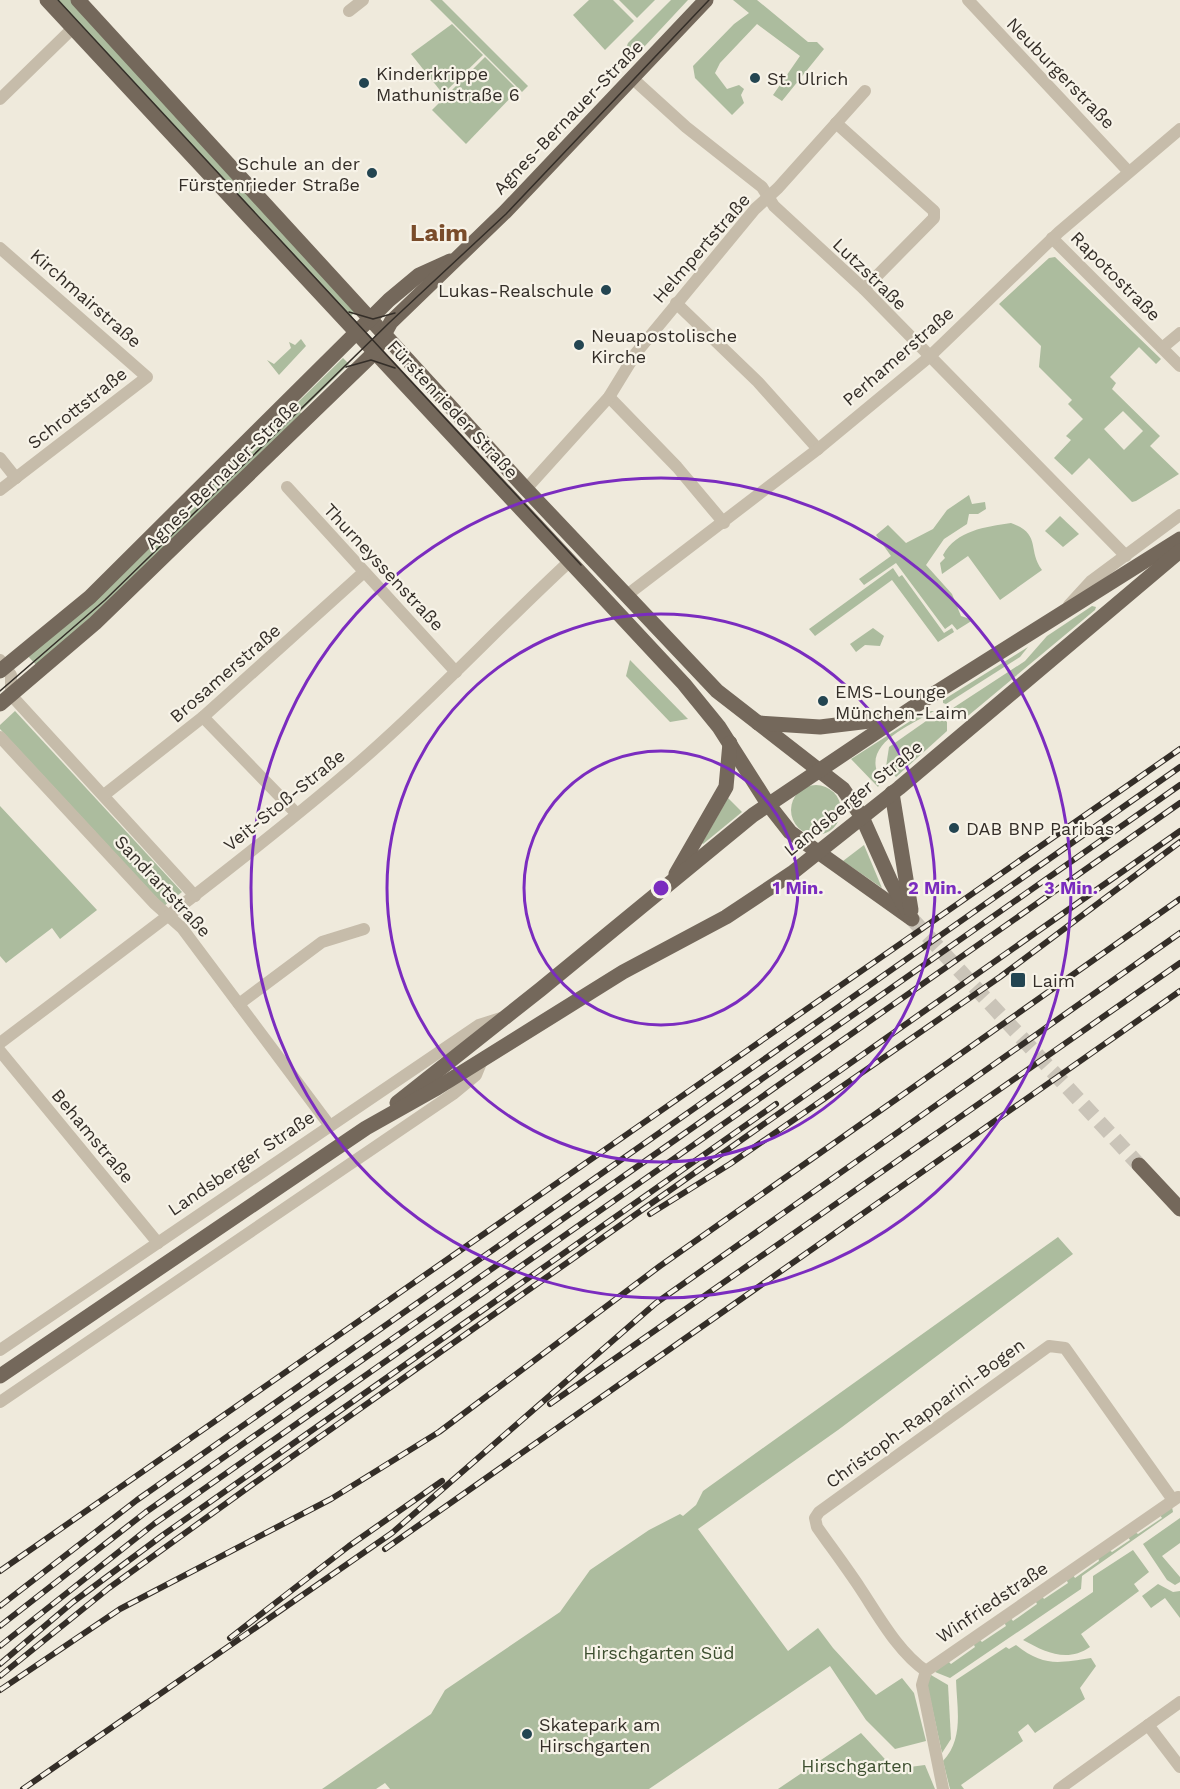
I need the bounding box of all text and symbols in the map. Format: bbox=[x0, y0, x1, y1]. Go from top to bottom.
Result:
street label: Neuburgerstraße bbox=[1003, 13, 1119, 133]
street label: Agnes-Bernauer-Straße bbox=[489, 35, 647, 199]
place label: Kinderkrippe Mathunistraße 6 bbox=[376, 63, 520, 105]
place label: St. Ulrich bbox=[767, 68, 849, 89]
marker: St. Ulrich bbox=[748, 71, 762, 85]
marker: Kinderkrippe Mathunistraße 6 bbox=[357, 76, 371, 90]
place label: Schule an der Fürstenrieder Straße bbox=[178, 153, 360, 195]
marker: Schule an der Fürstenrieder Straße bbox=[365, 166, 379, 180]
street label: Helmpertstraße bbox=[648, 189, 754, 307]
district label: Laim bbox=[410, 219, 468, 247]
street label: Rapotostraße bbox=[1067, 227, 1165, 325]
street label: Lutzstraße bbox=[829, 234, 911, 314]
street label: Kirchmairstraße bbox=[26, 244, 146, 352]
place label: Lukas-Realschule bbox=[438, 280, 594, 301]
marker: Lukas-Realschule bbox=[599, 283, 613, 297]
street label: Perhamerstraße bbox=[838, 302, 958, 410]
place label: Neuapostolische Kirche bbox=[591, 325, 737, 367]
street label: Fürstenrieder Straße bbox=[383, 335, 523, 483]
marker: Neuapostolische Kirche bbox=[572, 338, 586, 352]
street label: Schrottstraße bbox=[23, 363, 131, 453]
street label: Agnes-Bernauer-Straße bbox=[140, 395, 304, 553]
street label: Thurneyssenstraße bbox=[320, 499, 448, 635]
street label: Brosamerstraße bbox=[165, 619, 285, 727]
place label: EMS-Lounge München-Laim bbox=[835, 681, 967, 723]
marker: EMS-Lounge München-Laim bbox=[816, 694, 830, 708]
street label: Landsberger Straße bbox=[779, 736, 927, 860]
street label: Veit-Stoß-Straße bbox=[219, 745, 349, 855]
place label: DAB BNP Paribas bbox=[966, 818, 1114, 839]
marker: DAB BNP Paribas bbox=[947, 821, 961, 835]
street label: Sandrartstraße bbox=[111, 831, 215, 941]
text: 1 Min. bbox=[773, 877, 823, 898]
text: 2 Min. bbox=[908, 877, 962, 898]
text: 3 Min. bbox=[1044, 877, 1098, 898]
centre of rings bbox=[651, 878, 671, 898]
place label: Laim bbox=[1032, 970, 1075, 991]
marker: Laim bbox=[1009, 971, 1027, 989]
street label: Behamstraße bbox=[48, 1085, 138, 1187]
street label: Landsberger Straße bbox=[164, 1106, 318, 1220]
street label: Christoph-Rapparini-Bogen bbox=[821, 1334, 1029, 1492]
street label: Winfriedstraße bbox=[932, 1557, 1052, 1647]
park label: Hirschgarten Süd bbox=[583, 1642, 735, 1663]
place label: Skatepark am Hirschgarten bbox=[539, 1714, 660, 1756]
marker: Skatepark am Hirschgarten bbox=[520, 1727, 534, 1741]
park label: Hirschgarten bbox=[801, 1755, 913, 1776]

